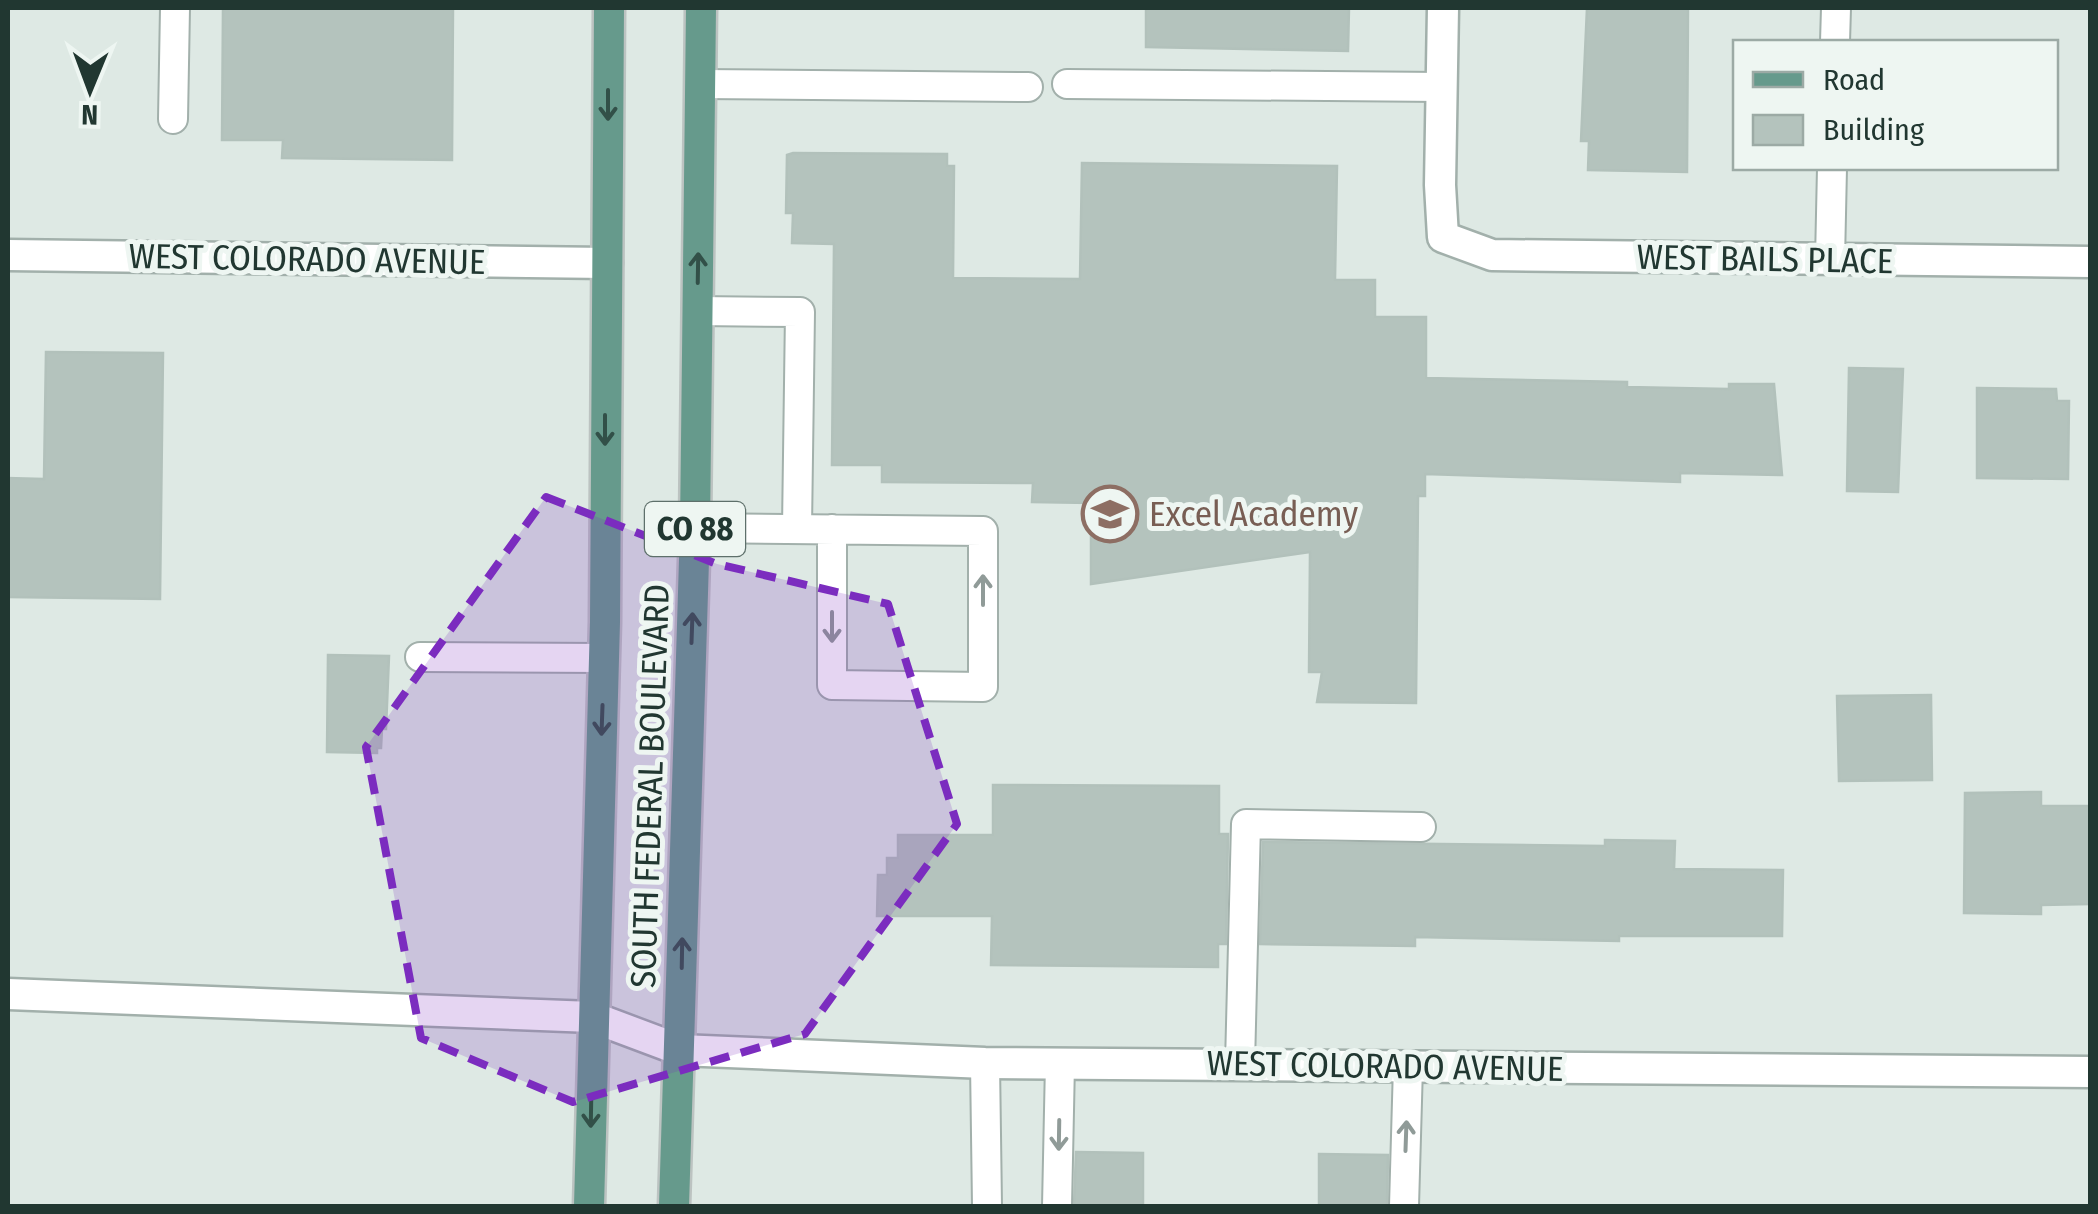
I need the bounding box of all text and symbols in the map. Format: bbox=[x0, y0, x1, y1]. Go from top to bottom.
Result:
north arrow bbox=[40, 40, 140, 140]
legend bbox=[1733, 40, 2058, 170]
text: Road bbox=[1823, 62, 1885, 98]
one-way arrow bbox=[598, 88, 618, 120]
text: N bbox=[81, 98, 98, 131]
text: Building bbox=[1823, 112, 1925, 148]
street label: WEST COLORADO AVENUE bbox=[128, 235, 486, 283]
street label: WEST BAILS PLACE bbox=[1636, 236, 1894, 282]
one-way arrow bbox=[688, 252, 708, 284]
one-way arrow bbox=[596, 412, 614, 445]
school or university icon: Excel Academy bbox=[1080, 484, 1140, 544]
place label: Excel Academy bbox=[1149, 493, 1358, 535]
road number: CO 88 bbox=[645, 502, 745, 556]
one-way arrow bbox=[974, 574, 992, 606]
street label: SOUTH FEDERAL BOULEVARD bbox=[622, 583, 678, 989]
one-way arrow bbox=[822, 610, 842, 642]
one-way arrow bbox=[682, 612, 701, 644]
one-way arrow bbox=[592, 703, 611, 735]
one-way arrow bbox=[672, 937, 692, 970]
street label: WEST COLORADO AVENUE bbox=[1206, 1042, 1564, 1090]
one-way arrow bbox=[581, 1095, 600, 1127]
one-way arrow bbox=[1049, 1118, 1068, 1150]
one-way arrow bbox=[1397, 1121, 1416, 1153]

